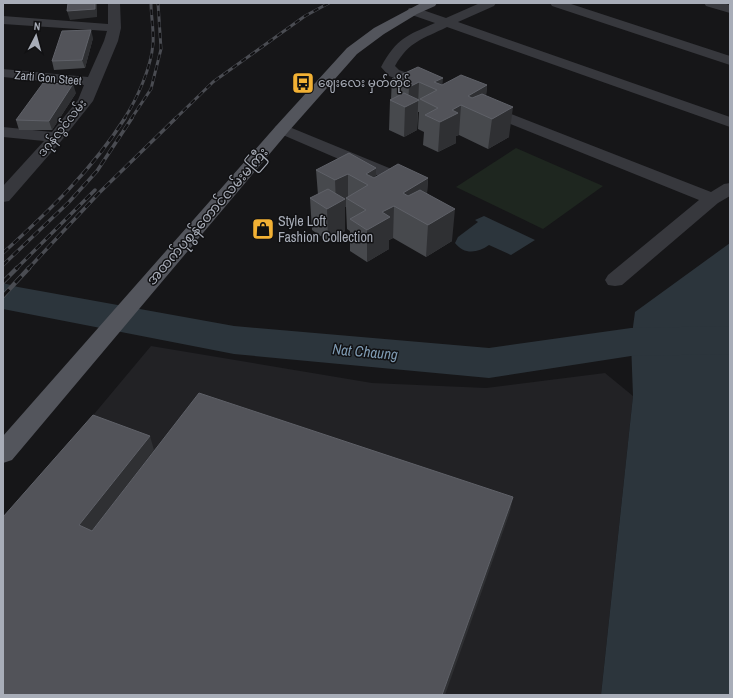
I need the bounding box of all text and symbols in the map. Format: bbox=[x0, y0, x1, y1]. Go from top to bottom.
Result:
north arrow bbox=[16, 16, 56, 56]
text: N bbox=[33, 19, 41, 33]
street label: Zarti Gon Steet bbox=[14, 67, 82, 89]
bus stop icon: ဈေးလေး မှတ်တိုင် bbox=[290, 70, 316, 96]
place label: ဈေးလေး မှတ်တိုင် bbox=[318, 74, 411, 93]
street label: ဒဂုန်လွင်လမ်း bbox=[33, 95, 92, 161]
street label: အထက်ပုစွန်တောင်လမ်းမကြီး bbox=[142, 143, 274, 290]
place label: Style Loft Fashion Collection bbox=[278, 212, 373, 246]
shop icon: Style Loft Fashion Collection bbox=[250, 216, 276, 242]
water label: Nat Chaung bbox=[331, 338, 399, 365]

